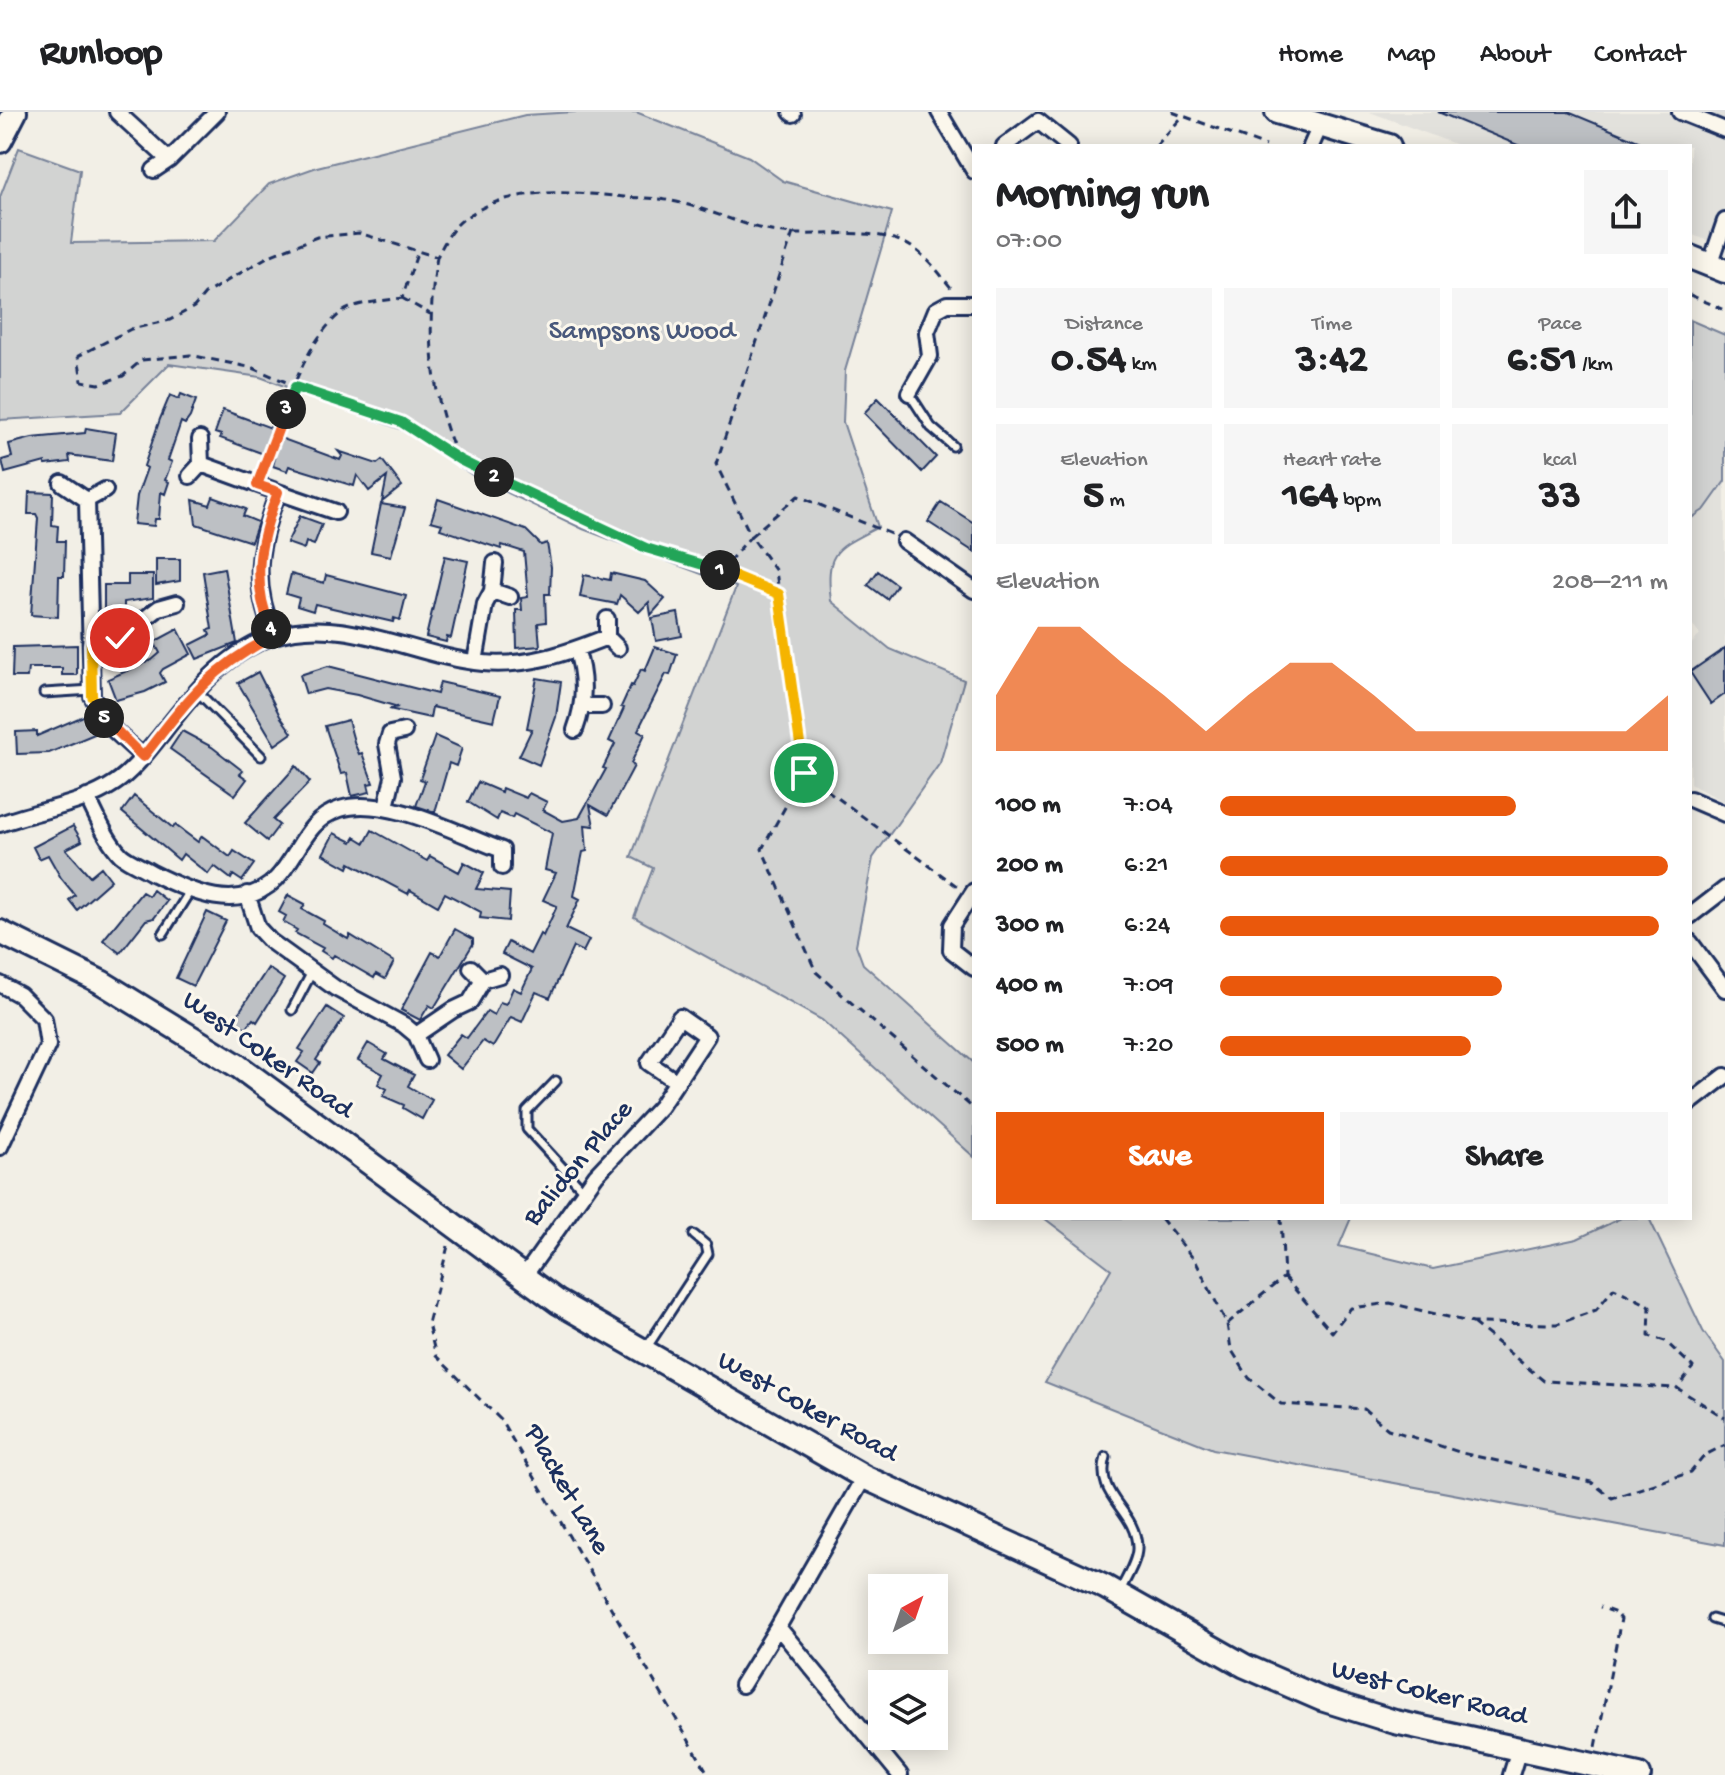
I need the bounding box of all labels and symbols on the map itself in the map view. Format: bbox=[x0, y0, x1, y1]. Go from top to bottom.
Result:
park label: Sampsons Wood bbox=[549, 316, 738, 349]
pin: 3 bbox=[266, 389, 306, 429]
pin: 2 bbox=[474, 457, 514, 497]
pin: 1 bbox=[700, 550, 740, 590]
pin bbox=[86, 604, 154, 672]
pin: 4 bbox=[251, 609, 291, 649]
pin: 5 bbox=[84, 698, 124, 738]
pin bbox=[770, 739, 838, 807]
street label: West Coker Road bbox=[175, 985, 361, 1129]
street label: Balidon Place bbox=[516, 1094, 642, 1234]
street label: West Coker Road bbox=[711, 1345, 905, 1472]
street label: Placket Lane bbox=[515, 1418, 617, 1562]
north arrow bbox=[868, 1574, 948, 1654]
street label: West Coker Road bbox=[1328, 1654, 1533, 1735]

